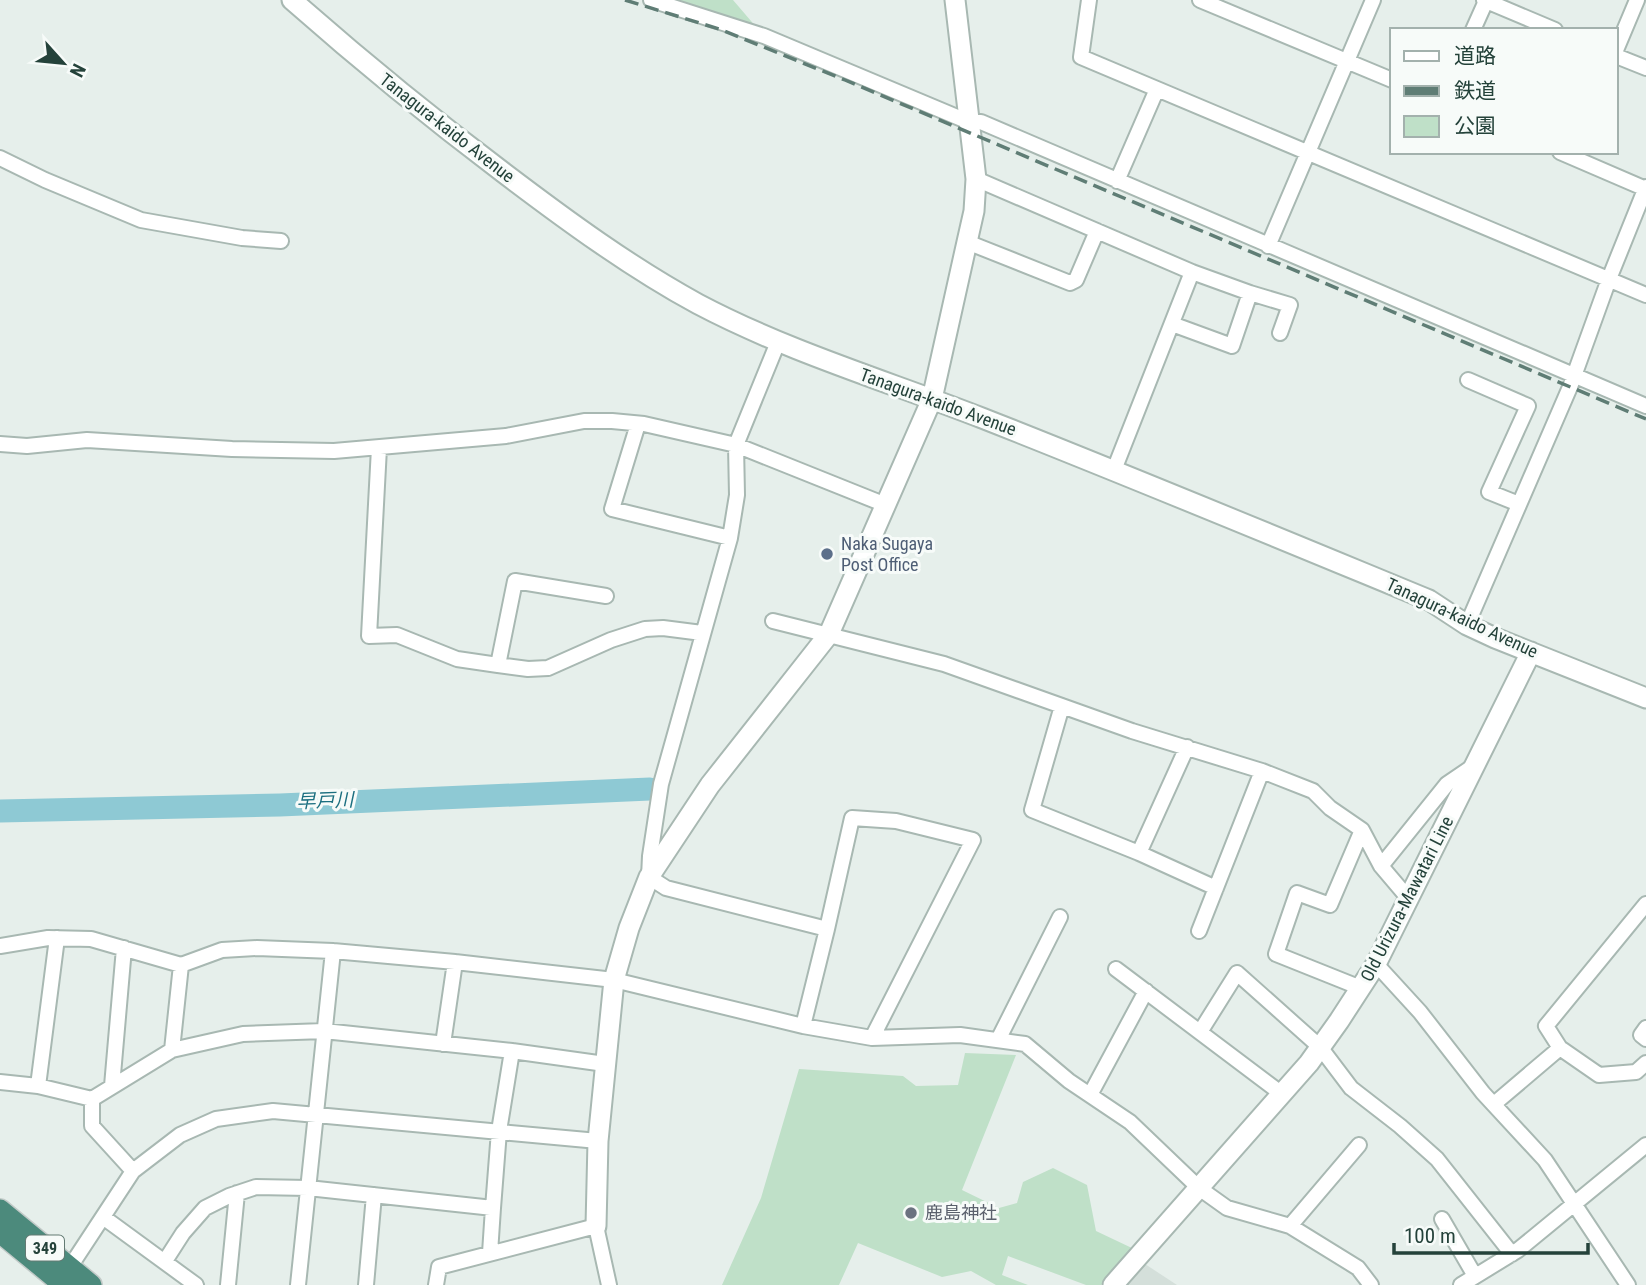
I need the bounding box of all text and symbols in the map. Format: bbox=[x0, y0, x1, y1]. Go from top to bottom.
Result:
north arrow bbox=[28, 28, 98, 98]
legend bbox=[1390, 28, 1618, 154]
text: 道路 bbox=[1454, 44, 1496, 68]
text: N bbox=[65, 60, 91, 81]
street label: Tanagura-kaido Avenue bbox=[376, 69, 519, 187]
text: 鉄道 bbox=[1454, 79, 1496, 103]
text: 公園 bbox=[1454, 114, 1496, 138]
street label: Tanagura-kaido Avenue bbox=[857, 363, 1019, 440]
place label: Naka Sugaya Post Office bbox=[841, 533, 933, 575]
marker: Naka Sugaya Post Office bbox=[819, 546, 835, 562]
street label: Tanagura-kaido Avenue bbox=[1383, 573, 1541, 662]
water label: 早戸川 bbox=[296, 788, 356, 813]
street label: Old Urizura-Mawatari Line bbox=[1356, 813, 1457, 985]
place label: 鹿島神社 bbox=[925, 1202, 997, 1223]
marker: 鹿島神社 bbox=[903, 1205, 919, 1221]
scale bar bbox=[1394, 1212, 1588, 1256]
text: 100 m bbox=[1404, 1224, 1456, 1248]
road number: 349 bbox=[26, 1236, 64, 1260]

